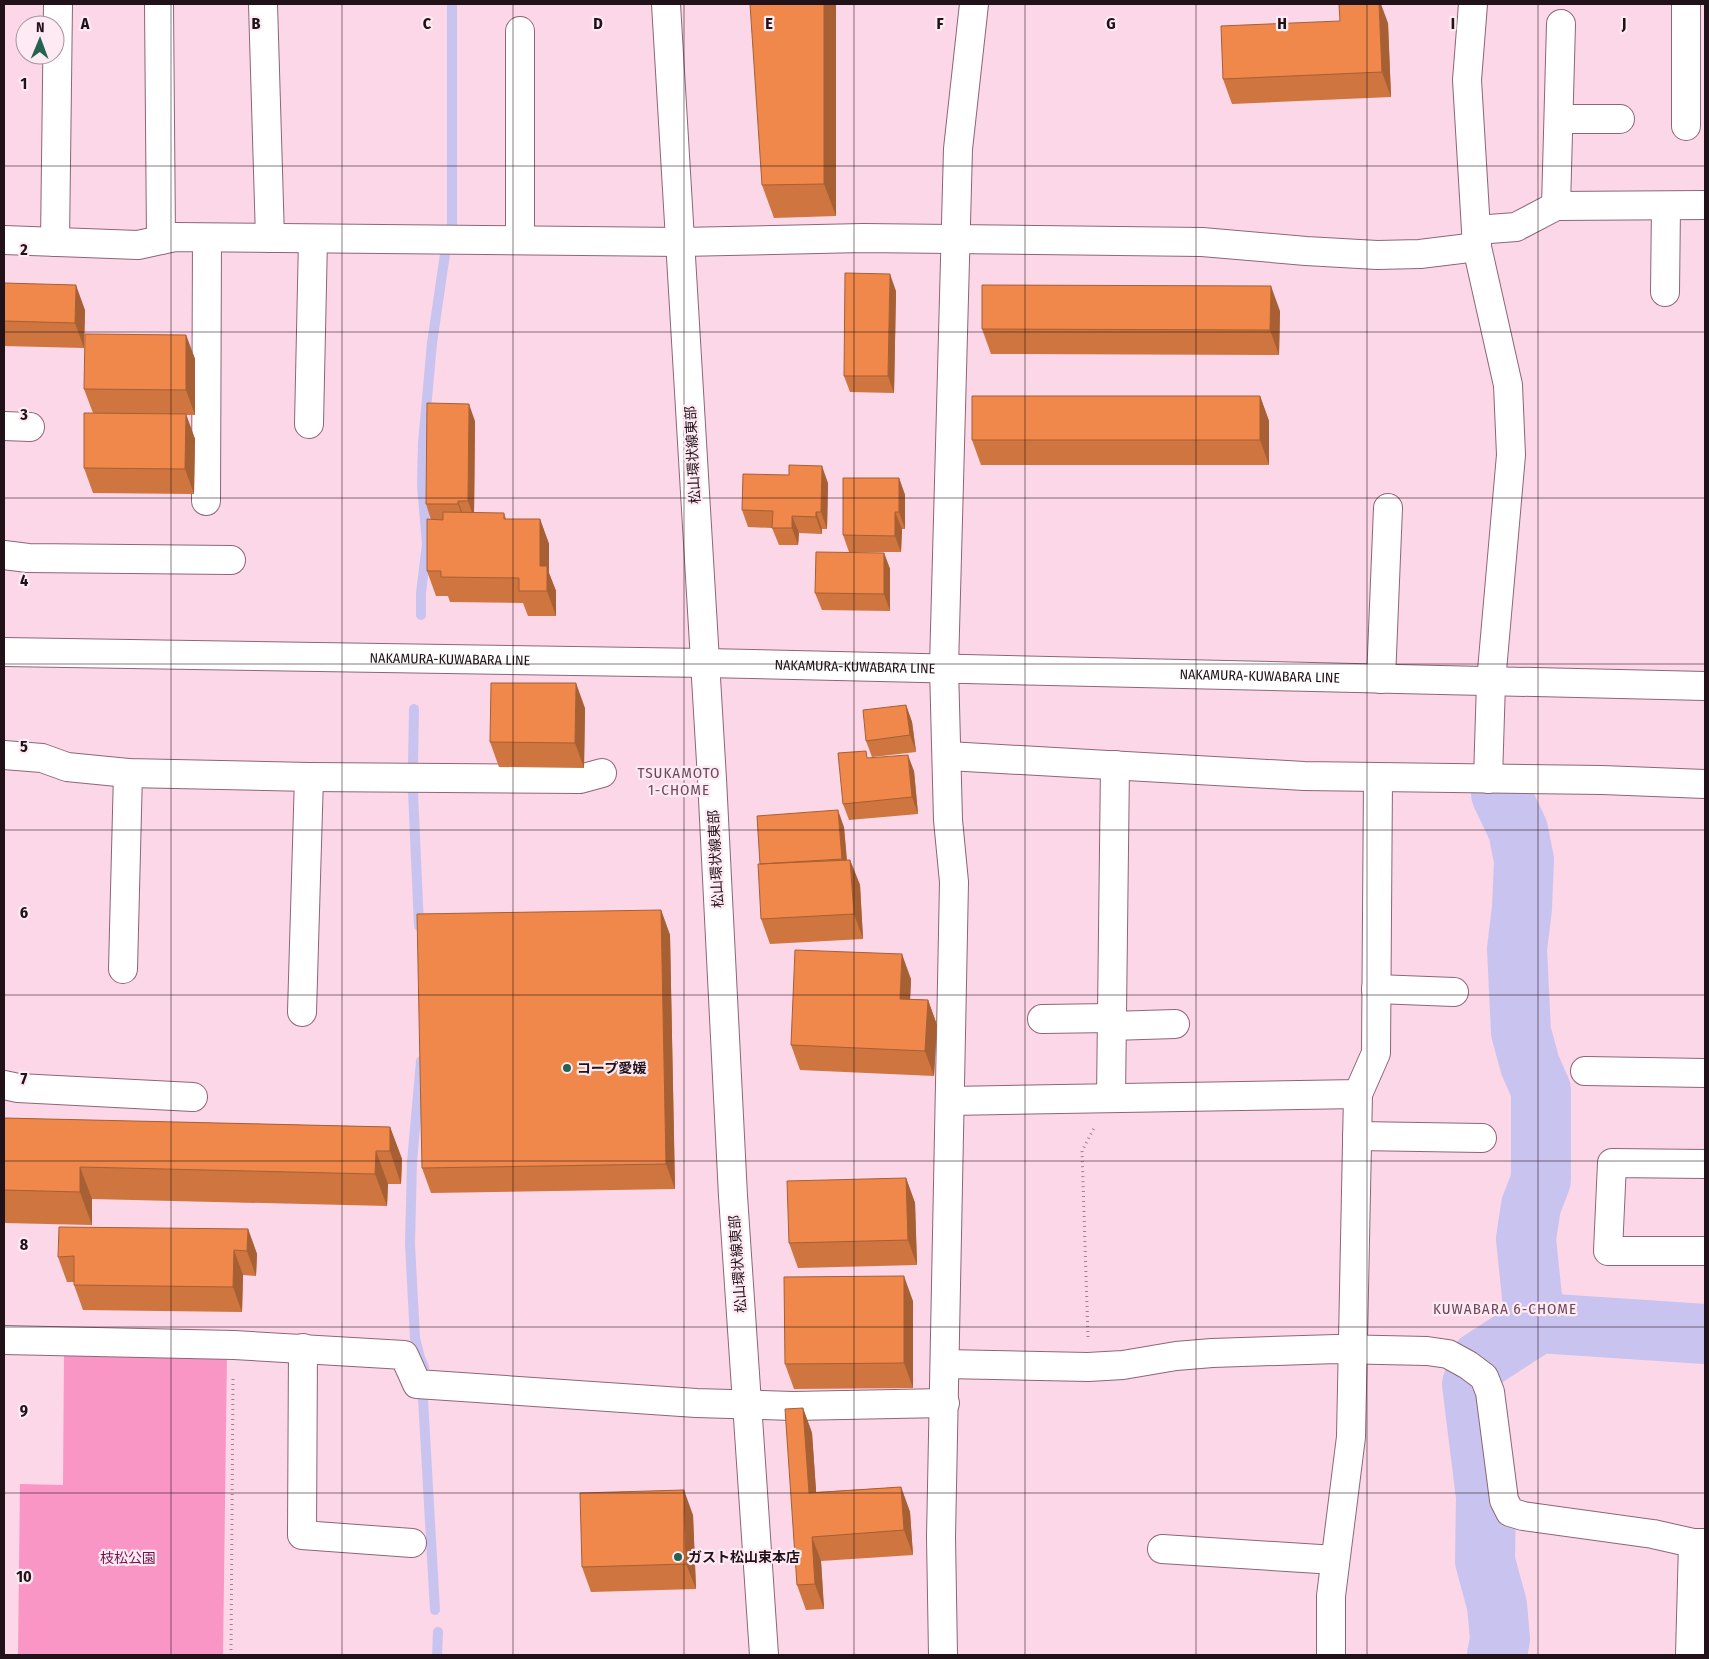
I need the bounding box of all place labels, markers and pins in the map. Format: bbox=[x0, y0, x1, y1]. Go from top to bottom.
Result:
place label: コープ愛媛 bbox=[577, 1060, 647, 1077]
marker: コープ愛媛 bbox=[561, 1062, 573, 1074]
place label: ガスト松山束本店 bbox=[688, 1549, 800, 1566]
marker: ガスト松山束本店 bbox=[672, 1551, 684, 1563]

